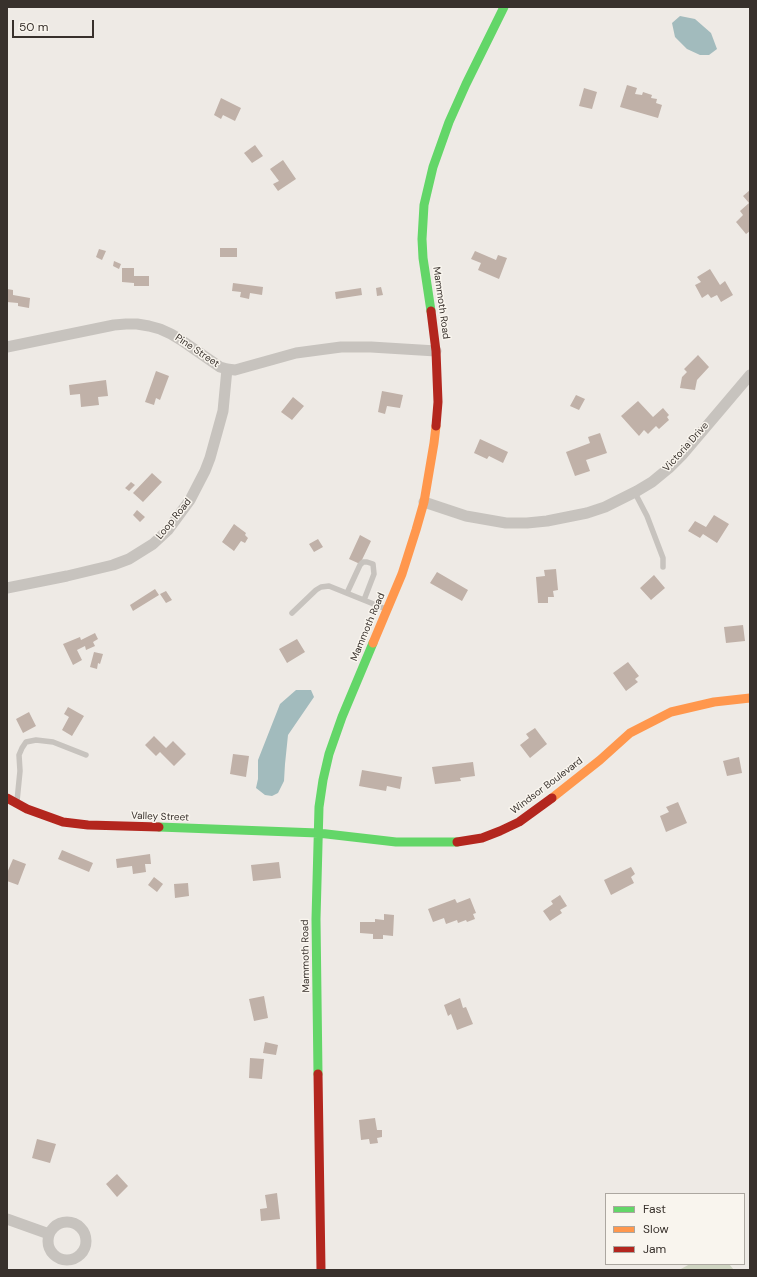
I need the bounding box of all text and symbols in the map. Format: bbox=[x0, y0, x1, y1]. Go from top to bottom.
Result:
scale bar bbox=[14, 12, 96, 38]
text: 50 m bbox=[19, 19, 48, 35]
street label: Mammoth Road bbox=[430, 266, 452, 340]
street label: Pine Street bbox=[173, 332, 221, 370]
street label: Victoria Drive bbox=[661, 420, 711, 474]
street label: Loop Road bbox=[154, 496, 194, 542]
street label: Mammoth Road bbox=[348, 591, 388, 663]
street label: Windsor Boulevard bbox=[509, 755, 585, 817]
street label: Valley Street bbox=[131, 810, 189, 824]
street label: Mammoth Road bbox=[299, 919, 313, 993]
legend bbox=[605, 1193, 745, 1265]
text: Fast bbox=[643, 1201, 666, 1217]
text: Slow bbox=[643, 1221, 669, 1237]
text: Jam bbox=[643, 1241, 666, 1257]

